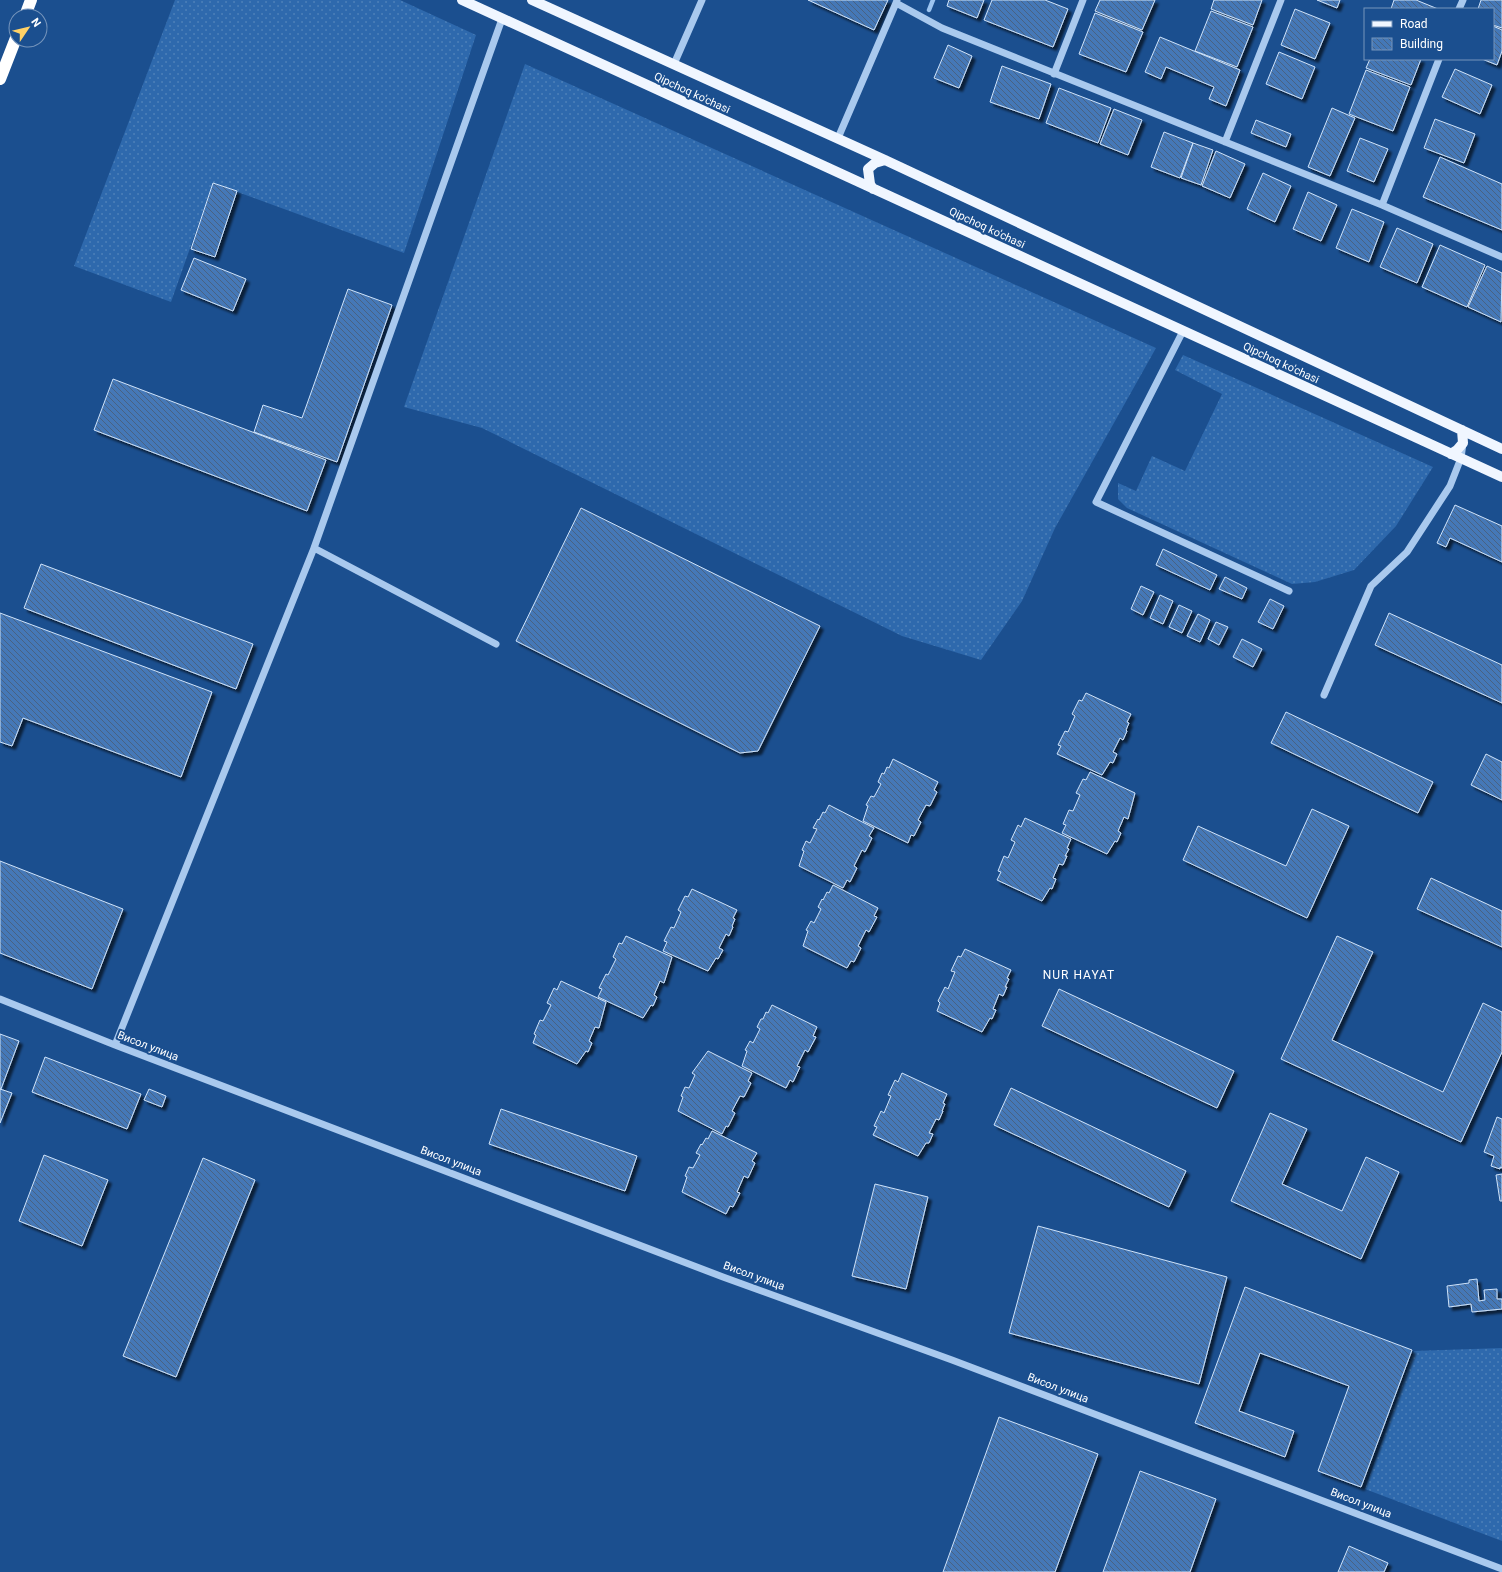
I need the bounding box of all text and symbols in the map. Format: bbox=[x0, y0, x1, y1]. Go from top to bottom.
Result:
north arrow bbox=[8, 8, 48, 48]
legend bbox=[1364, 8, 1494, 60]
text: N bbox=[28, 16, 43, 30]
text: Road bbox=[1400, 17, 1428, 31]
text: Building bbox=[1400, 37, 1443, 51]
street label: Qipchoq ko'chasi bbox=[652, 70, 732, 116]
street label: Qipchoq ko'chasi bbox=[947, 205, 1027, 251]
street label: Qipchoq ko'chasi bbox=[1241, 340, 1321, 386]
district label: NUR HAYAT bbox=[1043, 968, 1115, 982]
street label: Висол улица bbox=[116, 1028, 180, 1064]
street label: Висол улица bbox=[419, 1143, 483, 1179]
street label: Висол улица bbox=[722, 1259, 787, 1293]
street label: Висол улица bbox=[1026, 1370, 1090, 1406]
street label: Висол улица bbox=[1329, 1485, 1393, 1521]

